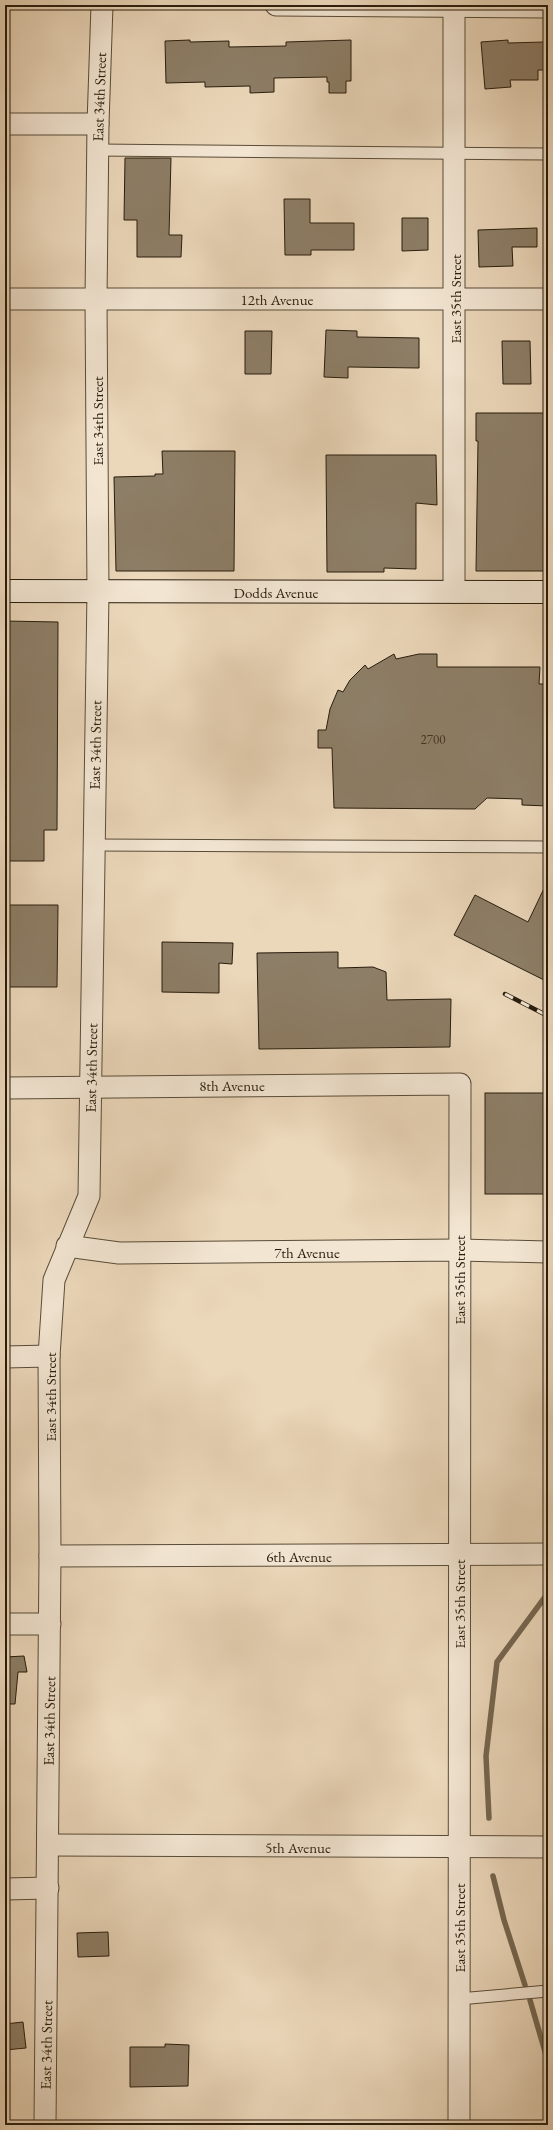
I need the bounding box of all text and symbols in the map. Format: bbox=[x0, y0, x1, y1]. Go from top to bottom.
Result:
street label: East 34th Street bbox=[88, 52, 110, 142]
street label: East 35th Street bbox=[446, 254, 465, 344]
street label: 12th Avenue bbox=[241, 290, 314, 309]
street label: East 34th Street bbox=[88, 376, 107, 466]
street label: Dodds Avenue bbox=[234, 583, 319, 602]
street label: East 34th Street bbox=[85, 700, 105, 790]
house number: 2700 bbox=[421, 731, 445, 748]
street label: East 34th Street bbox=[81, 1023, 101, 1113]
street label: 8th Avenue bbox=[199, 1076, 265, 1095]
street label: East 35th Street bbox=[450, 1235, 469, 1325]
street label: 7th Avenue bbox=[274, 1243, 340, 1262]
street label: East 34th Street bbox=[41, 1352, 60, 1442]
street label: 6th Avenue bbox=[266, 1547, 332, 1566]
street label: East 35th Street bbox=[450, 1559, 469, 1649]
street label: East 34th Street bbox=[39, 1676, 59, 1766]
street label: 5th Avenue bbox=[265, 1838, 331, 1857]
street label: East 35th Street bbox=[450, 1883, 469, 1973]
street label: East 34th Street bbox=[36, 2000, 56, 2090]

